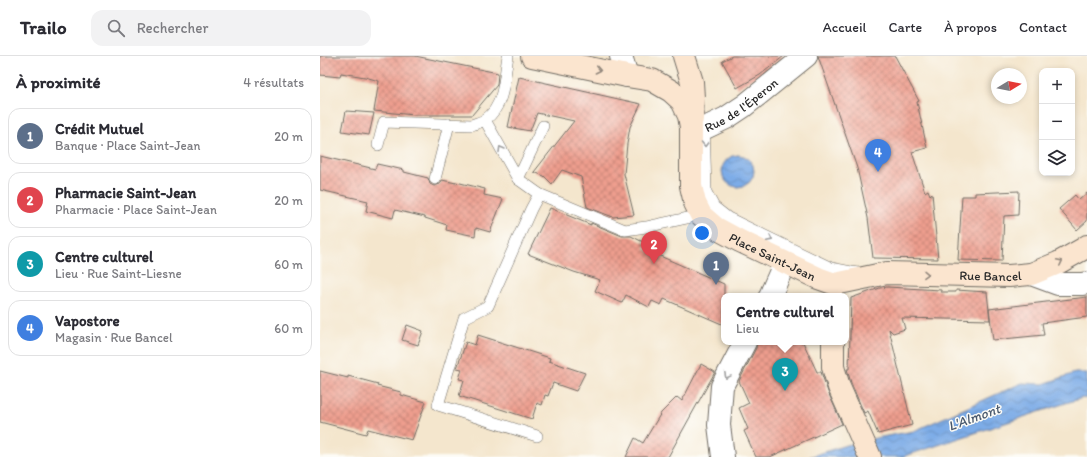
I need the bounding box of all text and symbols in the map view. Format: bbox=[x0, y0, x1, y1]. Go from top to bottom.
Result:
search box bbox=[91, 10, 371, 46]
text: Trailo bbox=[20, 16, 67, 39]
icon: search bbox=[105, 17, 127, 39]
text: Rechercher bbox=[137, 19, 208, 37]
text: Accueil bbox=[823, 19, 866, 36]
text: Carte bbox=[888, 19, 922, 36]
text: À propos bbox=[944, 19, 997, 36]
text: Contact bbox=[1019, 19, 1067, 36]
one-way arrow bbox=[595, 65, 601, 73]
north arrow bbox=[991, 68, 1027, 104]
map controls bbox=[1039, 68, 1075, 176]
button: + bbox=[1039, 68, 1075, 104]
text: À proximité bbox=[16, 72, 101, 92]
text: 4 résultats bbox=[243, 75, 304, 90]
street label: Rue de l'Éperon bbox=[702, 75, 781, 135]
button: − bbox=[1039, 104, 1075, 140]
text: Crédit Mutuel bbox=[55, 120, 144, 138]
text: 1 bbox=[27, 129, 33, 144]
text: 20 m bbox=[274, 129, 303, 144]
text: Banque · Place Saint-Jean bbox=[55, 138, 200, 153]
pin: 4 bbox=[865, 139, 891, 172]
button: layers bbox=[1039, 140, 1075, 176]
one-way arrow bbox=[701, 141, 709, 147]
one-way arrow bbox=[499, 146, 506, 154]
text: Pharmacie Saint-Jean bbox=[55, 184, 196, 202]
text: 2 bbox=[27, 193, 33, 208]
text: 20 m bbox=[274, 193, 303, 208]
text: Pharmacie · Place Saint-Jean bbox=[55, 202, 217, 217]
your location bbox=[692, 223, 712, 243]
street label: Place Saint-Jean bbox=[727, 230, 818, 284]
pin: 2 bbox=[641, 231, 667, 264]
one-way arrow bbox=[766, 234, 774, 242]
text: Centre culturel bbox=[55, 248, 153, 266]
pin: 1 bbox=[703, 252, 729, 285]
text: 3 bbox=[26, 257, 34, 272]
text: 60 m bbox=[274, 257, 303, 272]
one-way arrow bbox=[1055, 259, 1063, 267]
text: Lieu · Rue Saint-Liesne bbox=[55, 266, 182, 281]
street label: Rue Bancel bbox=[959, 268, 1023, 284]
one-way arrow bbox=[923, 270, 929, 278]
popup bbox=[721, 293, 849, 345]
text: Centre culturel bbox=[736, 303, 834, 321]
text: Vapostore bbox=[55, 312, 120, 330]
text: 4 bbox=[26, 321, 34, 336]
text: 60 m bbox=[274, 321, 303, 336]
text: Lieu bbox=[736, 321, 759, 336]
text: Magasin · Rue Bancel bbox=[55, 330, 173, 345]
pin: 3 bbox=[772, 358, 798, 391]
one-way arrow bbox=[724, 372, 732, 380]
water label: L'Almont bbox=[946, 400, 1004, 435]

